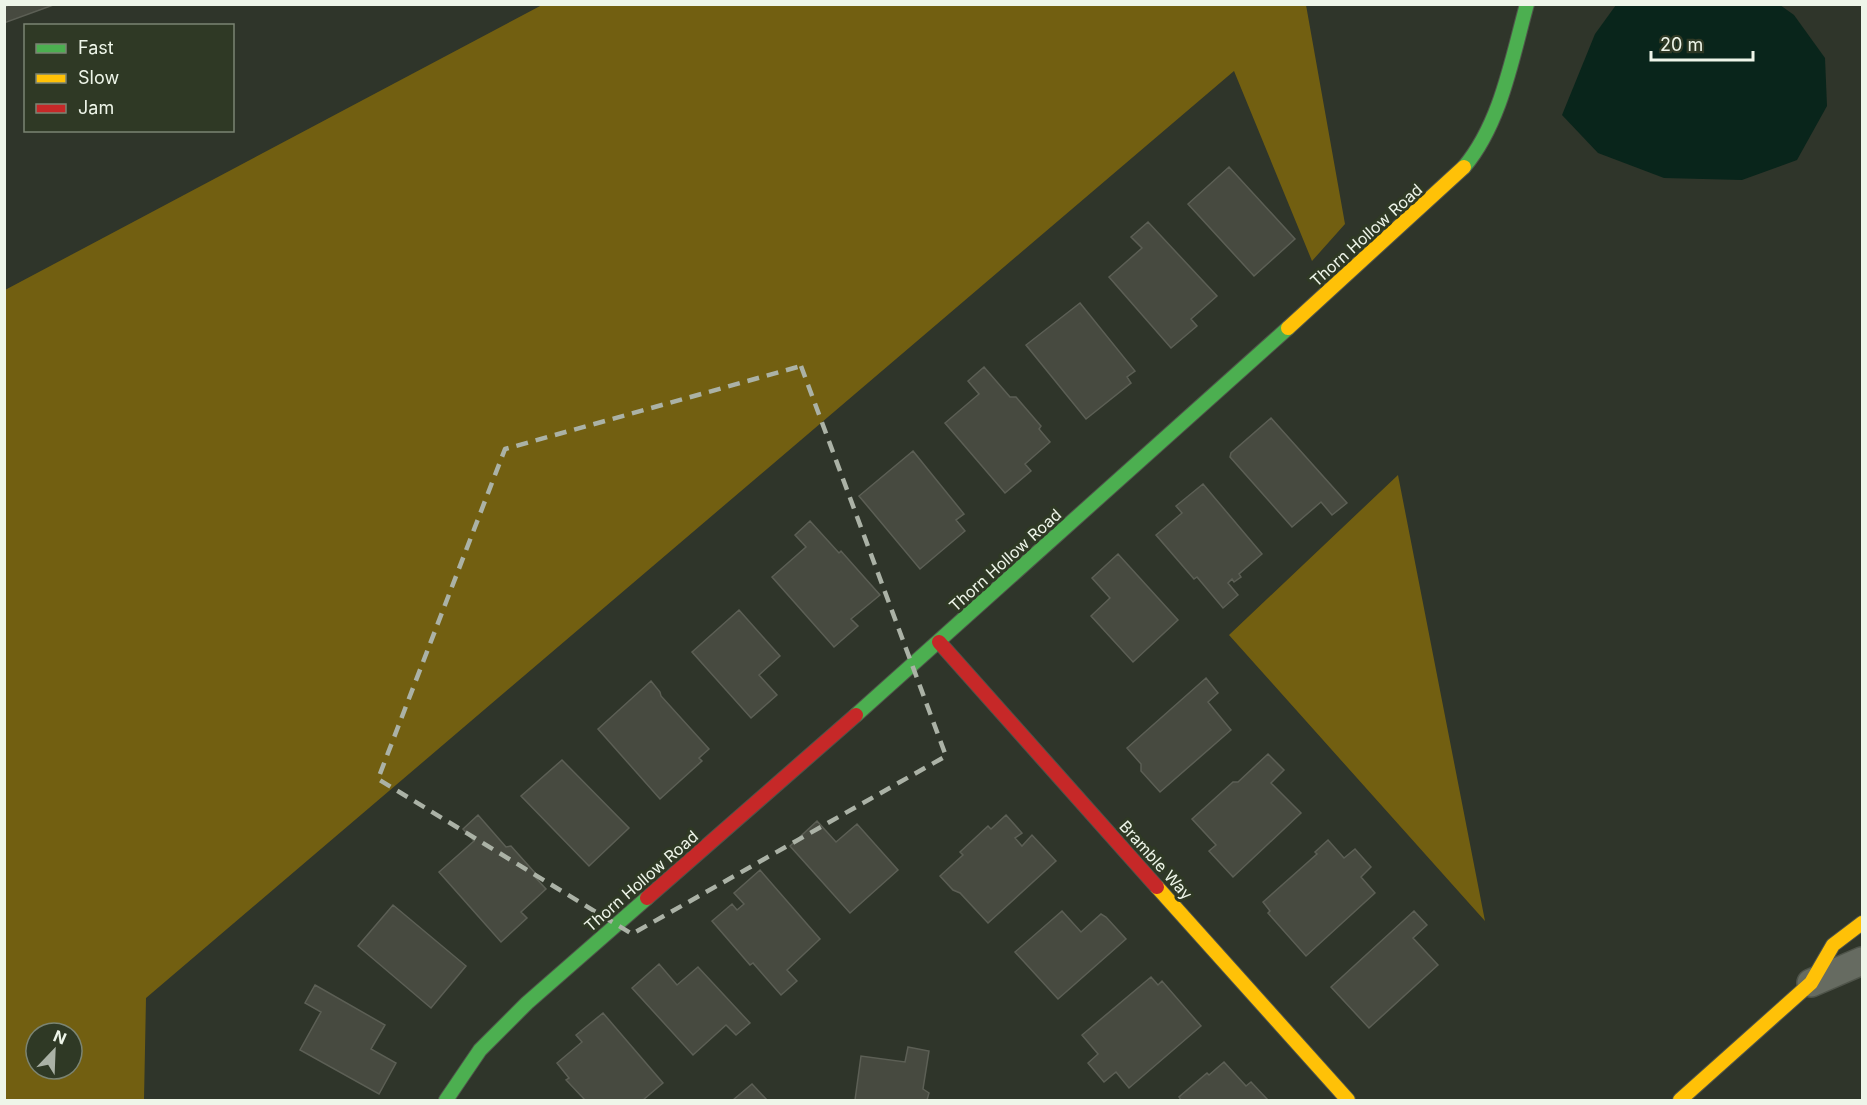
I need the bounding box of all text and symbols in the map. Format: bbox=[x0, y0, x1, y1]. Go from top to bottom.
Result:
legend bbox=[24, 24, 234, 132]
scale bar bbox=[1651, 24, 1753, 62]
text: 20 m bbox=[1660, 34, 1703, 55]
text: Fast bbox=[78, 37, 114, 58]
text: Slow bbox=[78, 67, 119, 88]
text: Jam bbox=[78, 97, 114, 118]
street label: Thorn Hollow Road bbox=[1306, 179, 1426, 291]
street label: Thorn Hollow Road bbox=[945, 504, 1065, 616]
street label: Bramble Way bbox=[1115, 816, 1197, 904]
street label: Thorn Hollow Road bbox=[580, 826, 702, 936]
north arrow bbox=[24, 1021, 84, 1081]
text: N bbox=[50, 1026, 69, 1049]

